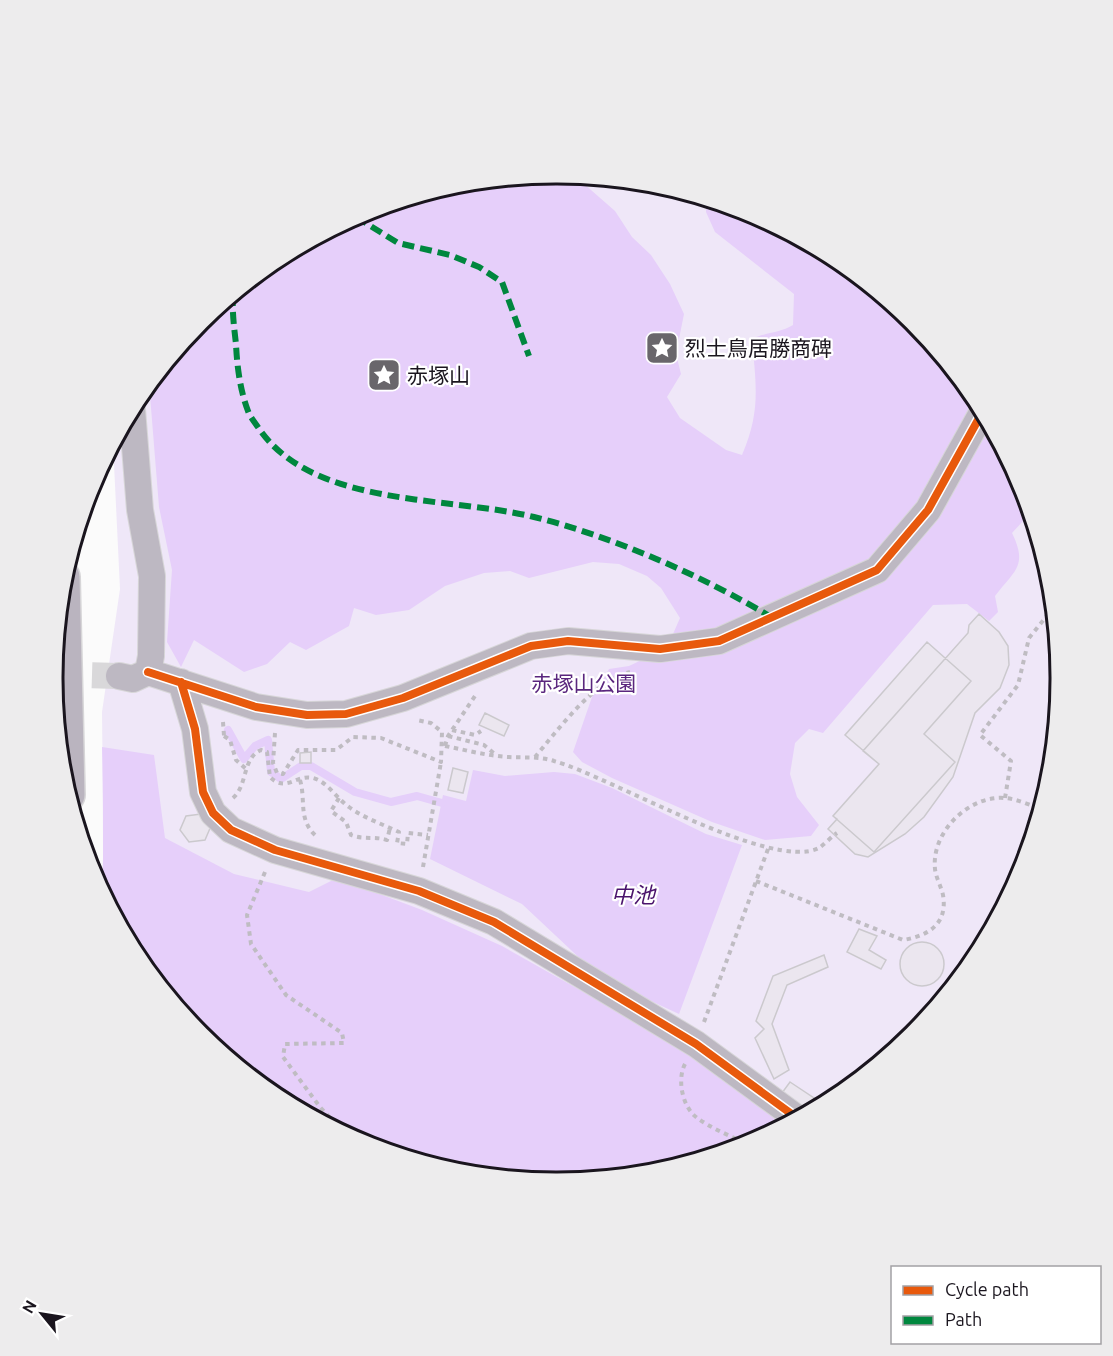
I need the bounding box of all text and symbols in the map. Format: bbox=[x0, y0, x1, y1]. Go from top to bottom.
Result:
place icon: 烈士鳥居勝商碑 bbox=[644, 330, 680, 366]
place label: 烈士鳥居勝商碑 bbox=[685, 336, 832, 360]
place icon: 赤塚山 bbox=[366, 357, 402, 393]
place label: 赤塚山 bbox=[407, 363, 470, 387]
park label: 赤塚山公園 bbox=[532, 671, 637, 695]
water label: 中池 bbox=[611, 882, 657, 907]
legend bbox=[891, 1266, 1101, 1344]
text: Cycle path bbox=[945, 1279, 1029, 1299]
north arrow bbox=[12, 1284, 72, 1344]
text: N bbox=[18, 1297, 40, 1316]
text: Path bbox=[945, 1309, 982, 1329]

